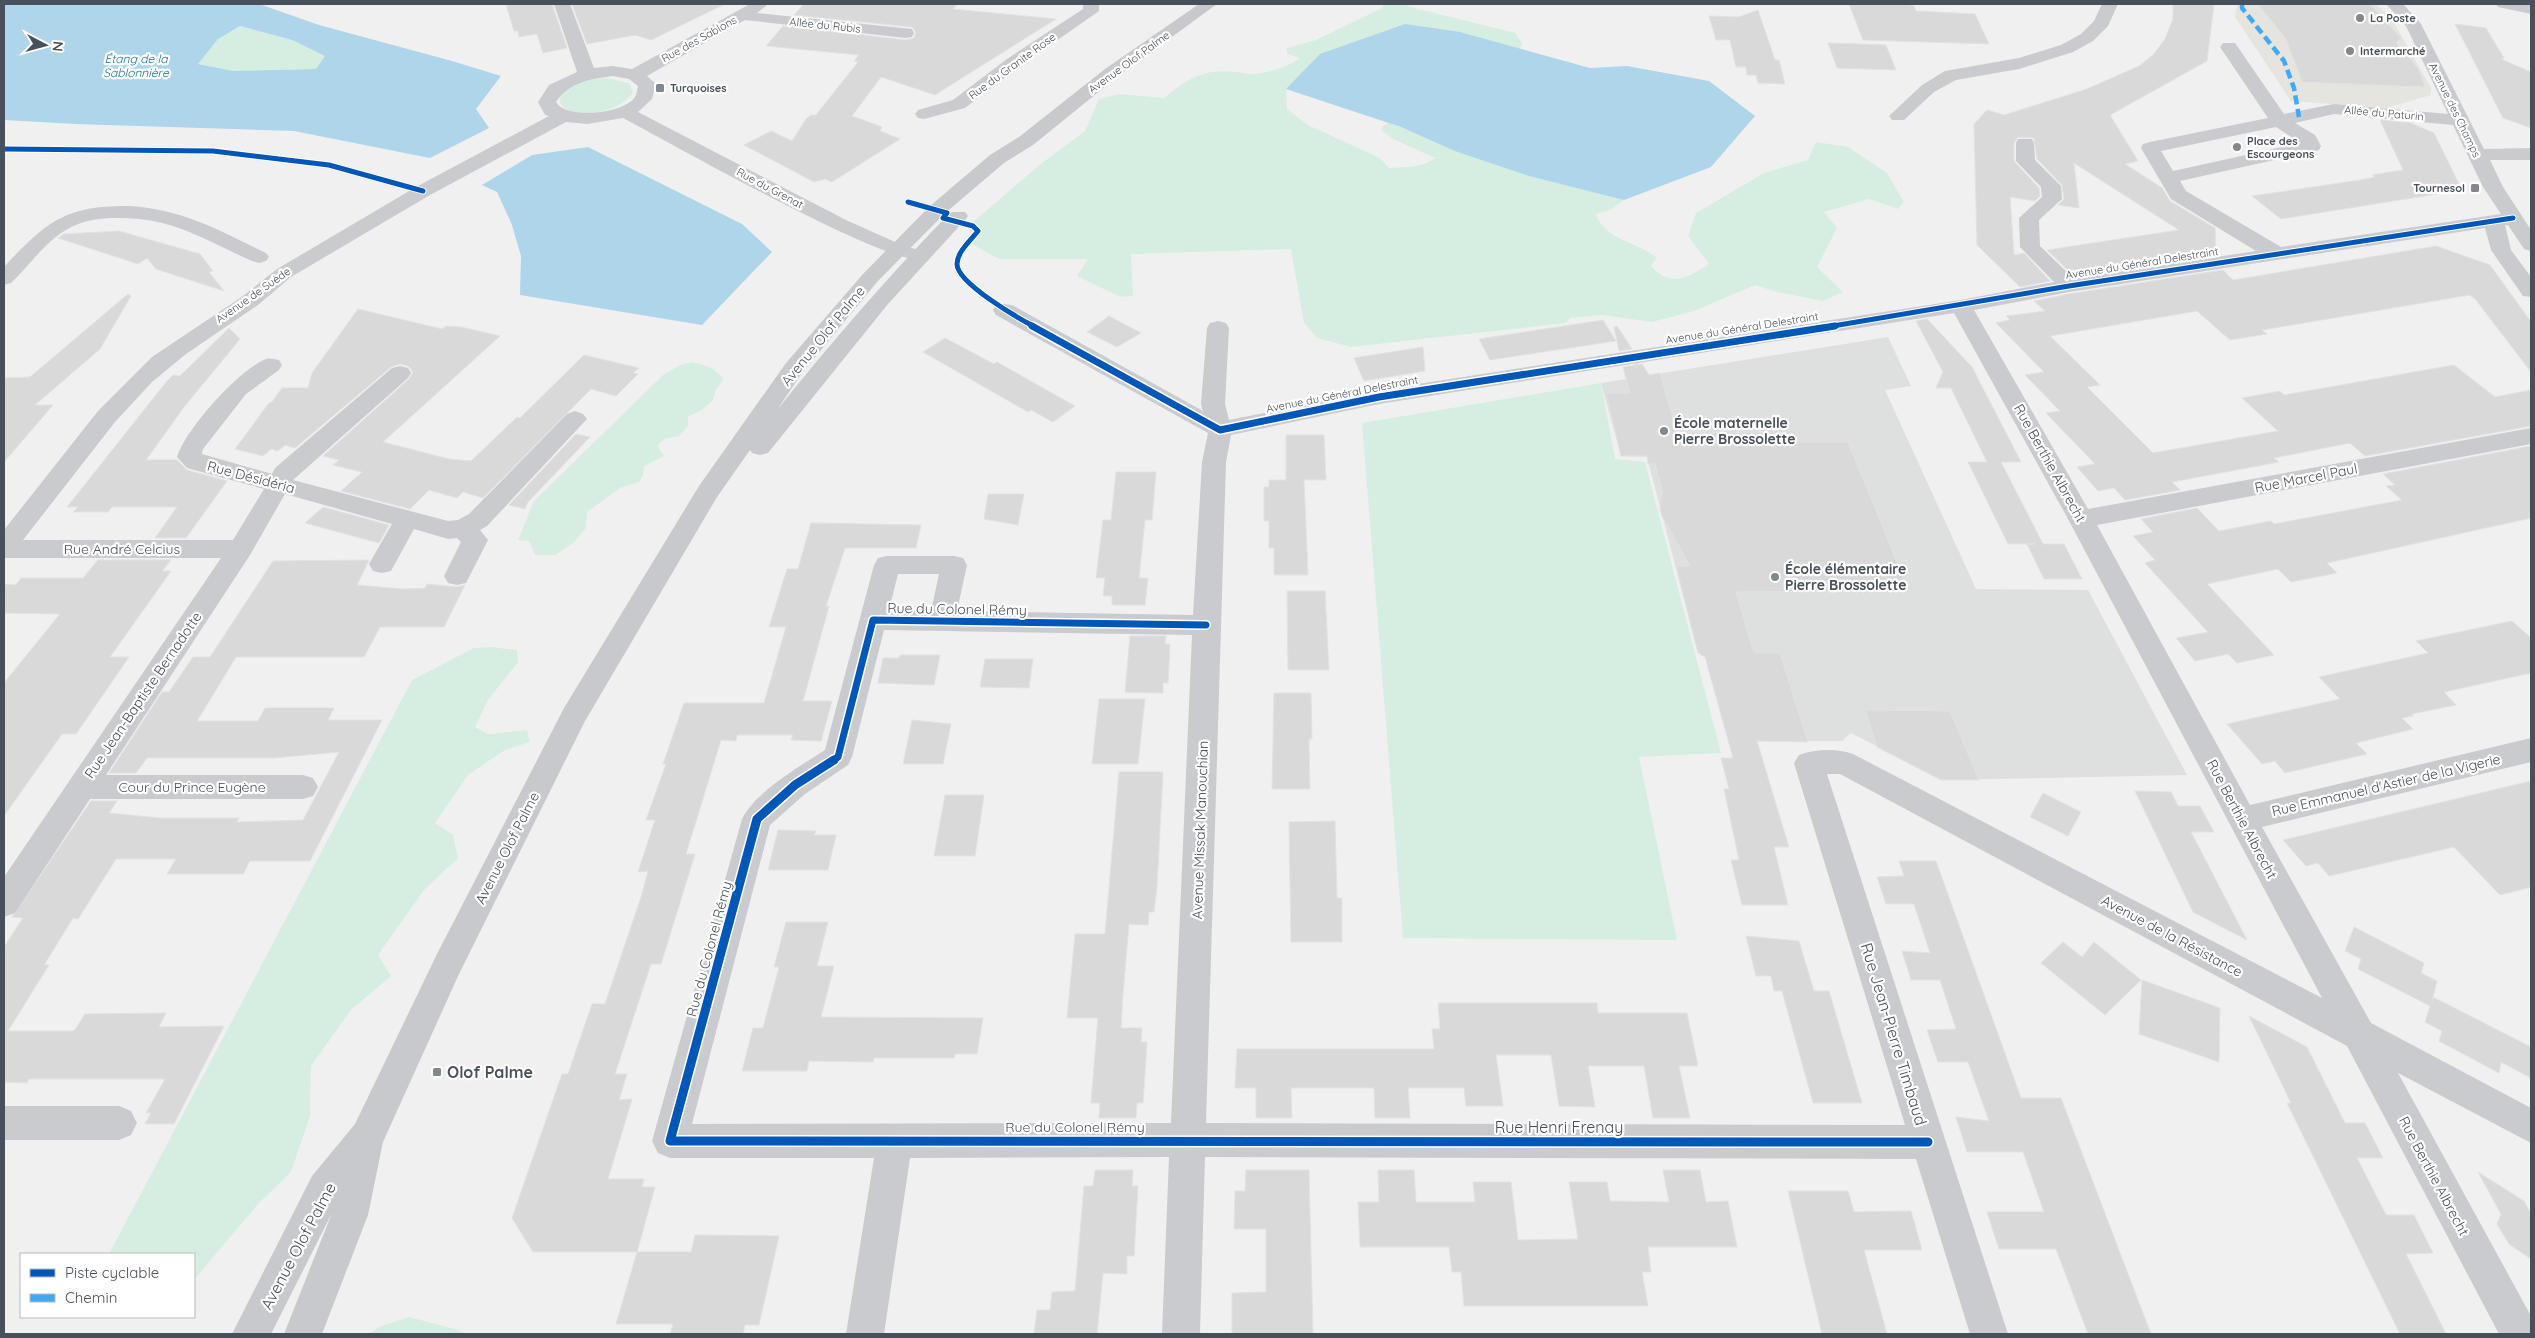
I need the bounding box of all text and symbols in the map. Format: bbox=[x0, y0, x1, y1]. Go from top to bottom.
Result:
place label: La Poste bbox=[2370, 11, 2416, 25]
marker: La Poste bbox=[2354, 12, 2366, 24]
street label: Rue des Sablons bbox=[659, 13, 739, 65]
street label: Allée du Rubis bbox=[789, 14, 861, 36]
north arrow bbox=[20, 20, 70, 70]
street label: Avenue Olof Palme bbox=[1086, 28, 1172, 96]
street label: Rue du Granite Rose bbox=[966, 30, 1058, 102]
text: N bbox=[48, 40, 67, 52]
place label: Intermarché bbox=[2360, 44, 2426, 58]
marker: Intermarché bbox=[2344, 45, 2356, 57]
water label: Étang de la Sablonnière bbox=[103, 51, 170, 80]
street label: Avenue des Champs bbox=[2426, 60, 2484, 160]
place label: Turquoises bbox=[670, 81, 726, 95]
marker: Turquoises bbox=[654, 82, 666, 94]
street label: Allée du Paturin bbox=[2344, 103, 2424, 123]
place label: Place des Escourgeons bbox=[2247, 134, 2314, 161]
marker: Place des Escourgeons bbox=[2231, 141, 2243, 153]
street label: Rue du Grenat bbox=[734, 165, 806, 212]
place label: Tournesol bbox=[2413, 181, 2465, 195]
marker: Tournesol bbox=[2469, 182, 2481, 194]
street label: Avenue du Général Delestraint bbox=[2065, 244, 2220, 282]
street label: Avenue de Suède bbox=[213, 264, 293, 326]
street label: Avenue Olof Palme bbox=[777, 282, 869, 390]
street label: Avenue du Général Delestraint bbox=[1665, 309, 1820, 347]
street label: Avenue du Général Delestraint bbox=[1265, 372, 1419, 416]
street label: Rue Berthie Albrecht bbox=[2010, 401, 2090, 526]
place label: École maternelle Pierre Brossolette bbox=[1674, 414, 1795, 448]
marker: École maternelle Pierre Brossolette bbox=[1658, 425, 1670, 437]
street label: Rue Désidéria bbox=[205, 457, 297, 497]
street label: Rue Marcel Paul bbox=[2253, 459, 2359, 497]
street label: Rue André Celcius bbox=[64, 540, 180, 558]
place label: École élémentaire Pierre Brossolette bbox=[1785, 560, 1906, 594]
marker: École élémentaire Pierre Brossolette bbox=[1769, 571, 1781, 583]
street label: Rue du Colonel Rémy bbox=[887, 599, 1027, 619]
street label: Rue Jean-Baptiste Bernadotte bbox=[80, 608, 206, 782]
street label: Avenue Missak Manouchian bbox=[1188, 740, 1212, 920]
street label: Rue Emmanuel d'Astier de la Vigerie bbox=[2270, 750, 2502, 820]
street label: Rue Berthie Albrecht bbox=[2203, 756, 2281, 882]
street label: Cour du Prince Eugène bbox=[118, 778, 266, 796]
street label: Avenue Olof Palme bbox=[471, 789, 543, 907]
street label: Rue du Colonel Rémy bbox=[682, 879, 736, 1019]
street label: Avenue de la Résistance bbox=[2098, 891, 2246, 981]
street label: Rue Jean-Pierre Timbaud bbox=[1857, 940, 1931, 1128]
place label: Olof Palme bbox=[447, 1062, 533, 1082]
marker: Olof Palme bbox=[431, 1066, 443, 1078]
street label: Rue Berthie Albrecht bbox=[2395, 1113, 2473, 1239]
street label: Rue Henri Frenay bbox=[1495, 1117, 1623, 1137]
street label: Rue du Colonel Rémy bbox=[1005, 1118, 1145, 1136]
street label: Avenue Olof Palme bbox=[256, 1179, 340, 1313]
legend bbox=[20, 1253, 195, 1318]
text: Piste cyclable bbox=[65, 1263, 159, 1282]
text: Chemin bbox=[65, 1288, 117, 1307]

